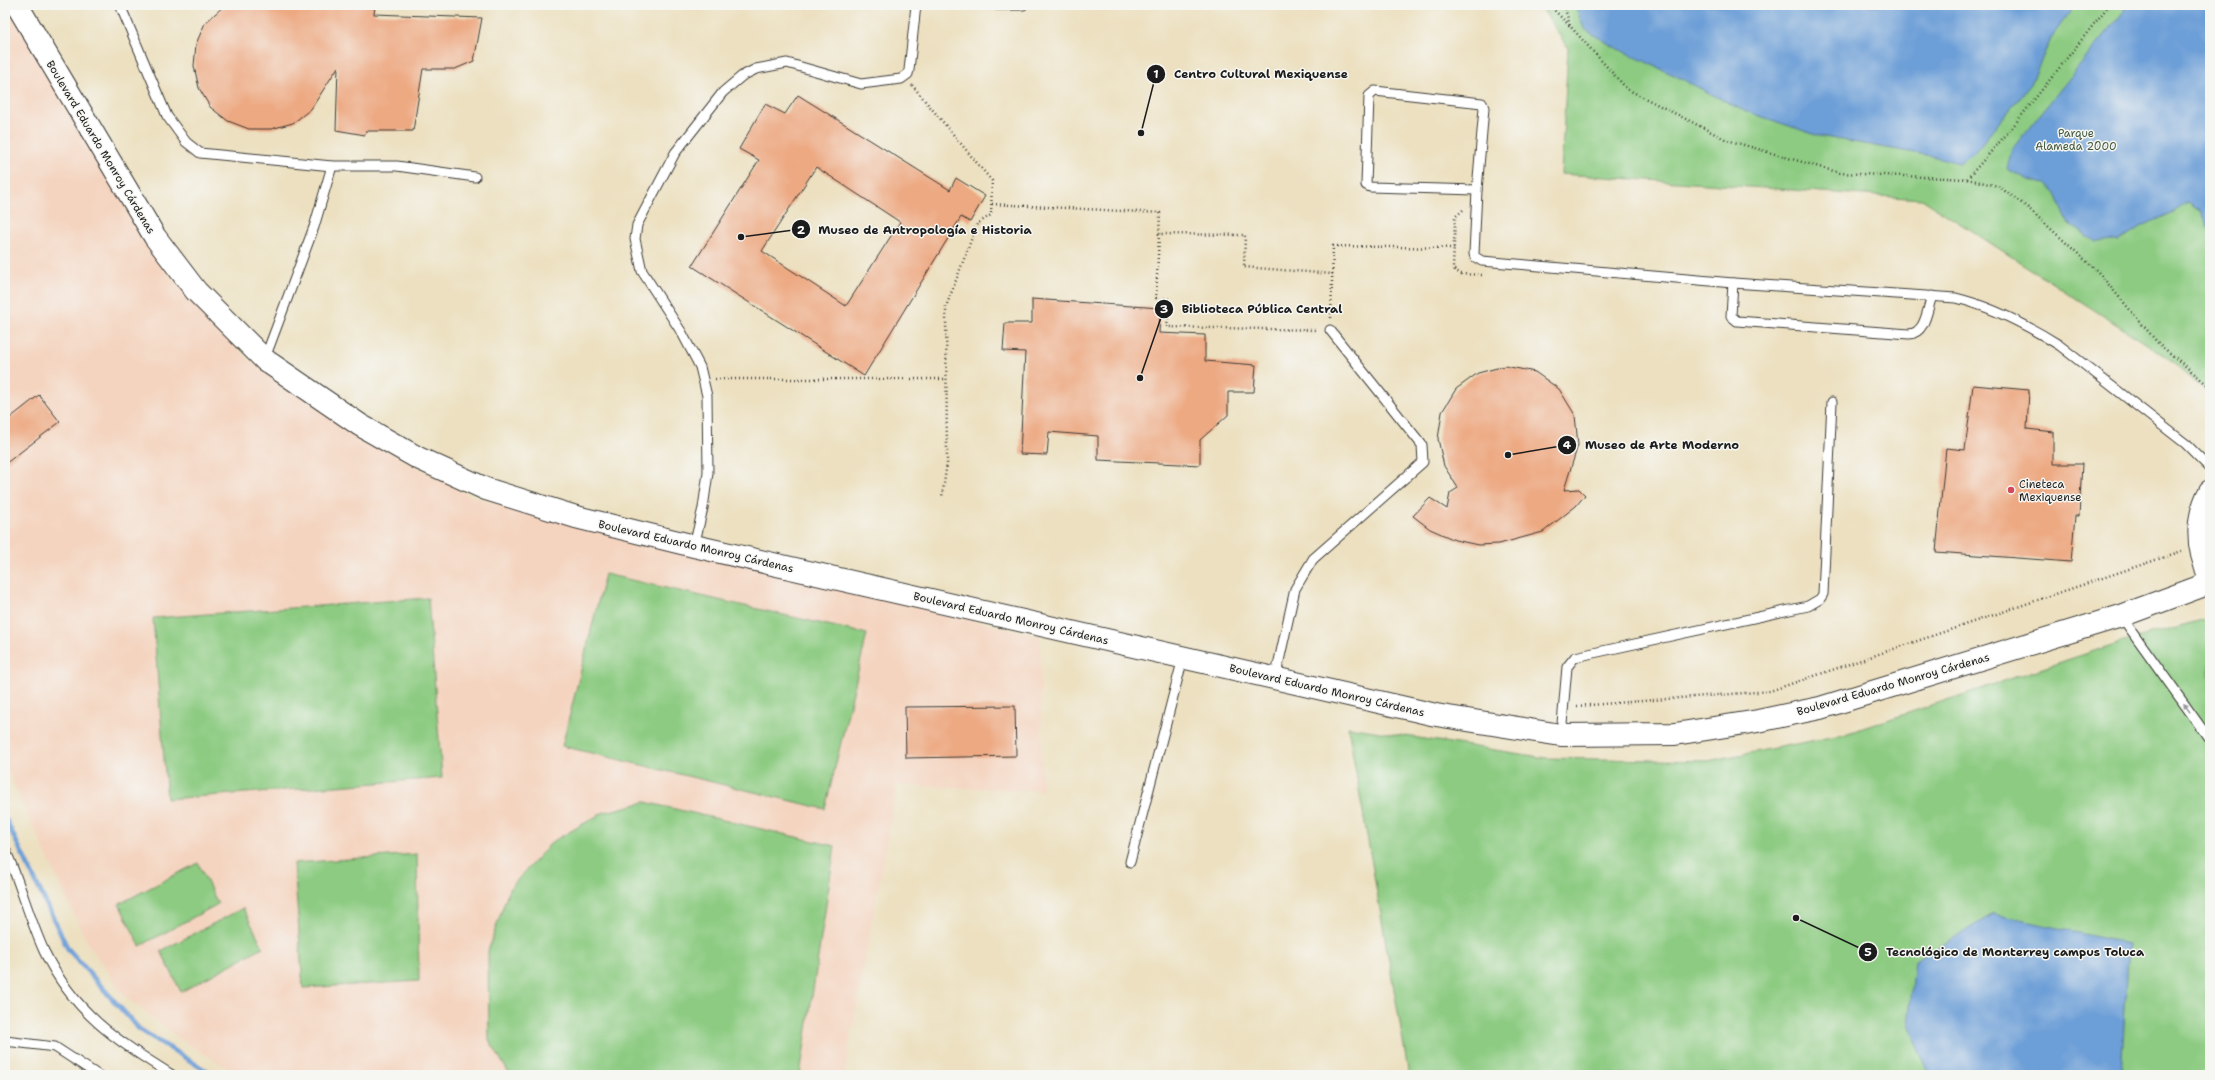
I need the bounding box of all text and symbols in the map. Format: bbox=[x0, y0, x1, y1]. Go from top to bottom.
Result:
street label: Boulevard Eduardo Monroy Cárdenas bbox=[43, 58, 158, 237]
callout: Centro Cultural Mexiquense bbox=[1146, 62, 1356, 86]
text: 1 bbox=[1153, 66, 1159, 82]
text: Centro Cultural Mexiquense bbox=[1174, 66, 1348, 82]
park label: Parque Alameda 2000 bbox=[2035, 126, 2117, 154]
callout: Museo de Antropología e Historia bbox=[791, 217, 1040, 241]
text: 2 bbox=[797, 222, 806, 238]
text: Museo de Antropología e Historia bbox=[818, 222, 1033, 238]
callout: Biblioteca Pública Central bbox=[1154, 297, 1351, 321]
text: 3 bbox=[1160, 301, 1168, 317]
text: Biblioteca Pública Central bbox=[1182, 301, 1342, 317]
callout: Museo de Arte Moderno bbox=[1557, 433, 1747, 457]
text: 4 bbox=[1563, 437, 1572, 453]
text: Museo de Arte Moderno bbox=[1585, 437, 1739, 453]
place label: Cineteca Mexiquense bbox=[2019, 477, 2081, 505]
marker: Cineteca Mexiquense bbox=[2006, 485, 2016, 495]
street label: Boulevard Eduardo Monroy Cárdenas bbox=[597, 517, 795, 576]
street label: Boulevard Eduardo Monroy Cárdenas bbox=[912, 589, 1110, 648]
street label: Boulevard Eduardo Monroy Cárdenas bbox=[1795, 650, 1991, 719]
street label: Boulevard Eduardo Monroy Cárdenas bbox=[1228, 661, 1426, 720]
one-way arrow bbox=[2183, 703, 2191, 714]
callout: Tecnológico de Monterrey campus Toluca bbox=[1858, 940, 2152, 964]
text: 5 bbox=[1864, 944, 1872, 960]
text: Tecnológico de Monterrey campus Toluca bbox=[1886, 944, 2145, 960]

